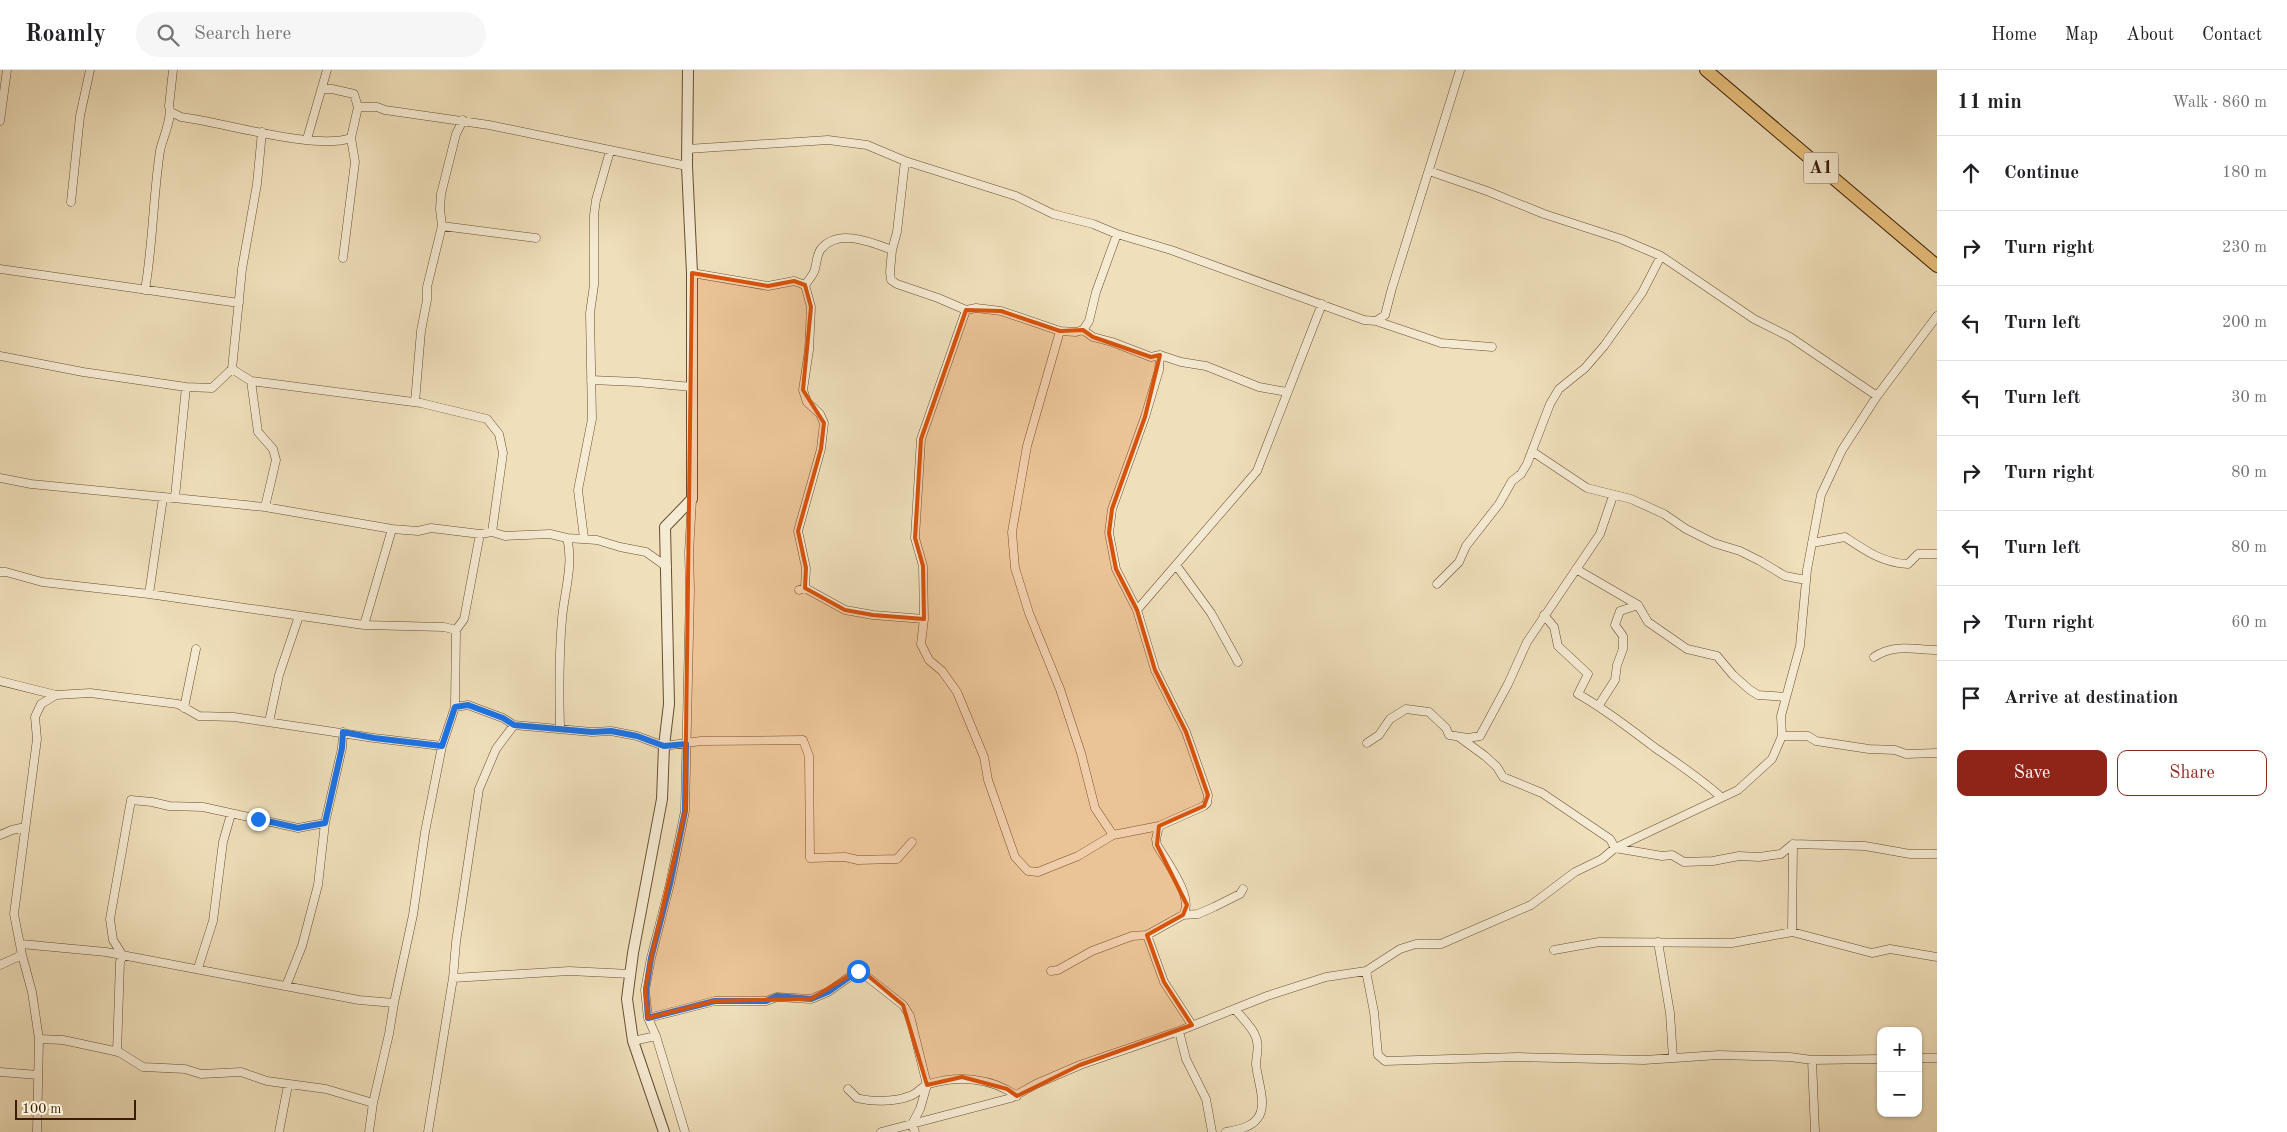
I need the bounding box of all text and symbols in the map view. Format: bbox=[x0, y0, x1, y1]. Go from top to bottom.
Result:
search box bbox=[136, 12, 486, 57]
icon: search bbox=[154, 21, 182, 49]
text: Roamly bbox=[25, 23, 106, 47]
text: Search here bbox=[194, 25, 291, 44]
text: Home bbox=[1991, 26, 2037, 44]
text: Map bbox=[2065, 26, 2098, 44]
text: About bbox=[2126, 26, 2174, 44]
text: Contact bbox=[2202, 26, 2262, 44]
text: 11 min bbox=[1957, 92, 2022, 113]
text: Walk · 860 m bbox=[2172, 95, 2267, 111]
road number: A1 bbox=[1804, 152, 1838, 184]
icon: ahead bbox=[1957, 159, 1985, 187]
text: Continue bbox=[2004, 164, 2079, 183]
text: 180 m bbox=[2222, 165, 2267, 181]
icon: right bbox=[1957, 234, 1985, 262]
text: Turn right bbox=[2004, 239, 2094, 258]
text: 230 m bbox=[2222, 240, 2267, 256]
icon: left bbox=[1957, 309, 1985, 337]
text: Turn left bbox=[2004, 314, 2081, 333]
text: 200 m bbox=[2222, 315, 2267, 331]
icon: left bbox=[1957, 384, 1985, 412]
text: Turn left bbox=[2004, 389, 2081, 408]
text: 30 m bbox=[2231, 390, 2267, 406]
icon: right bbox=[1957, 459, 1985, 487]
text: Turn right bbox=[2004, 464, 2094, 483]
text: 80 m bbox=[2231, 465, 2267, 481]
icon: left bbox=[1957, 534, 1985, 562]
text: Turn left bbox=[2004, 539, 2081, 558]
text: 80 m bbox=[2231, 540, 2267, 556]
icon: right bbox=[1957, 609, 1985, 637]
text: Turn right bbox=[2004, 614, 2094, 633]
text: 60 m bbox=[2231, 615, 2267, 631]
icon: arrive bbox=[1957, 684, 1985, 712]
text: Arrive at destination bbox=[2004, 689, 2178, 708]
button: Save bbox=[1957, 750, 2107, 796]
button: Share bbox=[2117, 750, 2267, 796]
route end bbox=[247, 808, 270, 831]
route start bbox=[847, 960, 870, 983]
map controls bbox=[1877, 1027, 1922, 1117]
button: + bbox=[1877, 1027, 1922, 1072]
button: − bbox=[1877, 1072, 1922, 1117]
scale bar bbox=[15, 1097, 136, 1120]
text: 100 m bbox=[22, 1102, 61, 1116]

